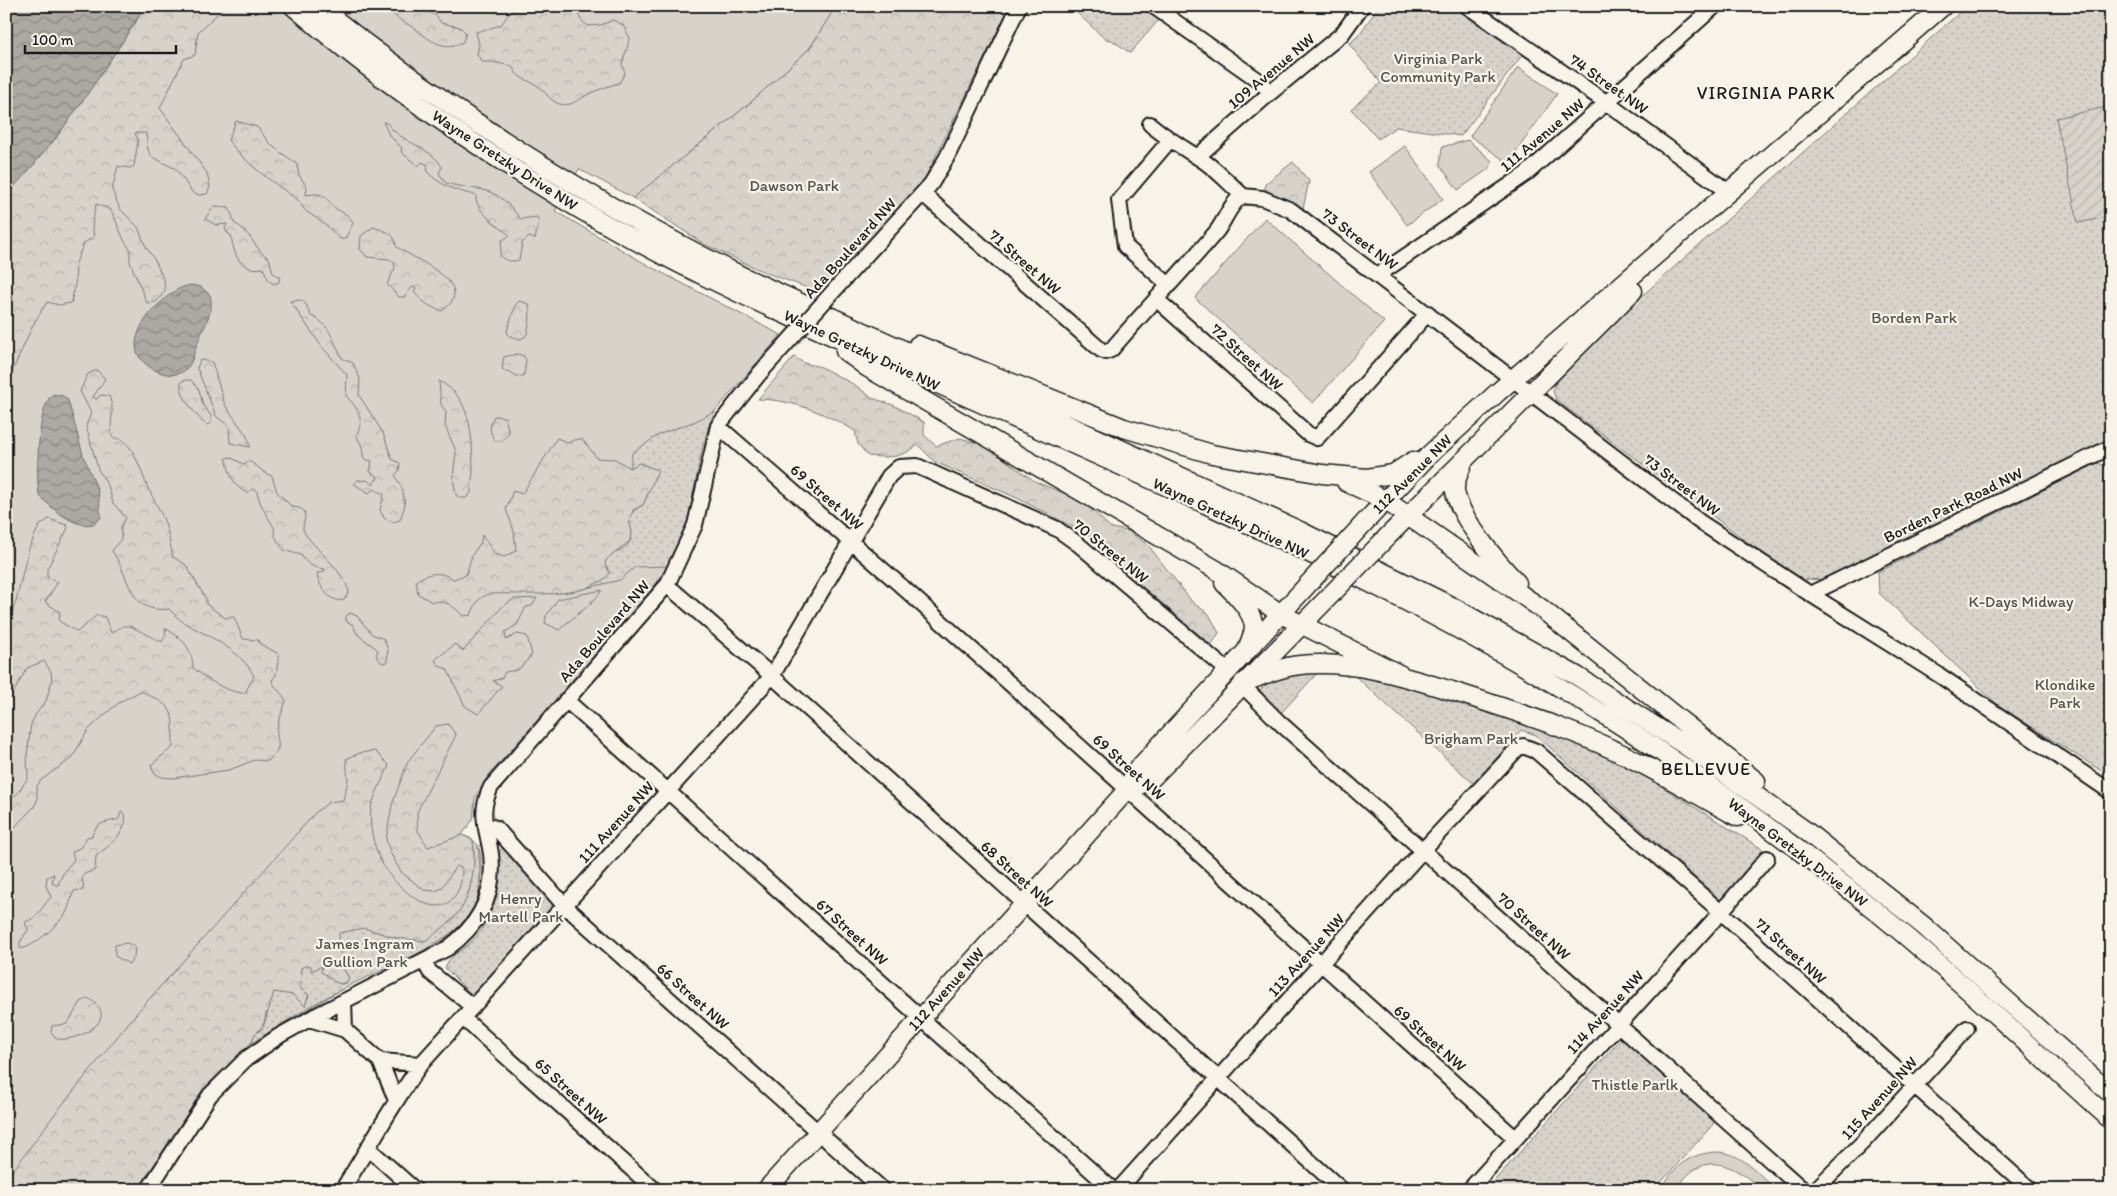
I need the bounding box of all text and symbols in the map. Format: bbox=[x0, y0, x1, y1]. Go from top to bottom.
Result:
scale bar bbox=[25, 22, 176, 54]
street label: 109 Avenue NW bbox=[1224, 29, 1318, 113]
text: 100 m bbox=[32, 31, 74, 49]
park label: Virginia Park Community Park bbox=[1380, 49, 1496, 86]
street label: 74 Street NW bbox=[1566, 50, 1652, 118]
district label: VIRGINIA PARK bbox=[1697, 82, 1835, 104]
street label: 111 Avenue NW bbox=[1496, 94, 1588, 176]
street label: Wayne Gretzky Drive NW bbox=[428, 106, 582, 214]
park label: Dawson Park bbox=[749, 176, 839, 195]
street label: Ada Boulevard NW bbox=[800, 194, 900, 302]
street label: 73 Street NW bbox=[1318, 204, 1402, 274]
street label: 71 Street NW bbox=[985, 226, 1065, 299]
street label: Wayne Gretzky Drive NW bbox=[781, 305, 943, 395]
park label: Borden Park bbox=[1871, 308, 1957, 327]
street label: 72 Street NW bbox=[1207, 320, 1287, 394]
street label: 112 Avenue NW bbox=[1368, 430, 1456, 518]
street label: 73 Street NW bbox=[1640, 450, 1724, 520]
street label: 69 Street NW bbox=[786, 460, 868, 534]
street label: Borden Park Road NW bbox=[1881, 463, 2026, 547]
street label: Wayne Gretzky Drive NW bbox=[1150, 473, 1312, 563]
street label: 70 Street NW bbox=[1069, 515, 1153, 587]
street label: Ada Boulevard NW bbox=[555, 576, 654, 686]
park label: K-Days Midway bbox=[1968, 592, 2074, 611]
park label: Klondike Park bbox=[2035, 675, 2095, 712]
park label: Brigham Park bbox=[1424, 729, 1519, 748]
street label: 69 Street NW bbox=[1089, 730, 1169, 805]
district label: BELLEVUE bbox=[1661, 758, 1751, 780]
street label: 111 Avenue NW bbox=[574, 777, 658, 867]
street label: Wayne Gretzky Drive NW bbox=[1724, 793, 1872, 911]
street label: 68 Street NW bbox=[977, 836, 1057, 912]
street label: 70 Street NW bbox=[1494, 888, 1575, 964]
park label: Henry Martell Park bbox=[478, 889, 564, 926]
street label: 67 Street NW bbox=[812, 895, 892, 970]
street label: 113 Avenue NW bbox=[1264, 909, 1348, 1000]
street label: 71 Street NW bbox=[1751, 914, 1831, 988]
park label: James Ingram Gullion Park bbox=[316, 934, 415, 971]
street label: 112 Avenue NW bbox=[904, 943, 988, 1034]
street label: 66 Street NW bbox=[653, 959, 733, 1034]
street label: 114 Avenue NW bbox=[1562, 966, 1648, 1058]
street label: 69 Street NW bbox=[1390, 1001, 1470, 1076]
street label: 115 Avenue NW bbox=[1837, 1052, 1921, 1143]
street label: 65 Street NW bbox=[531, 1054, 611, 1129]
park label: Thistle Parlk bbox=[1592, 1075, 1679, 1094]

